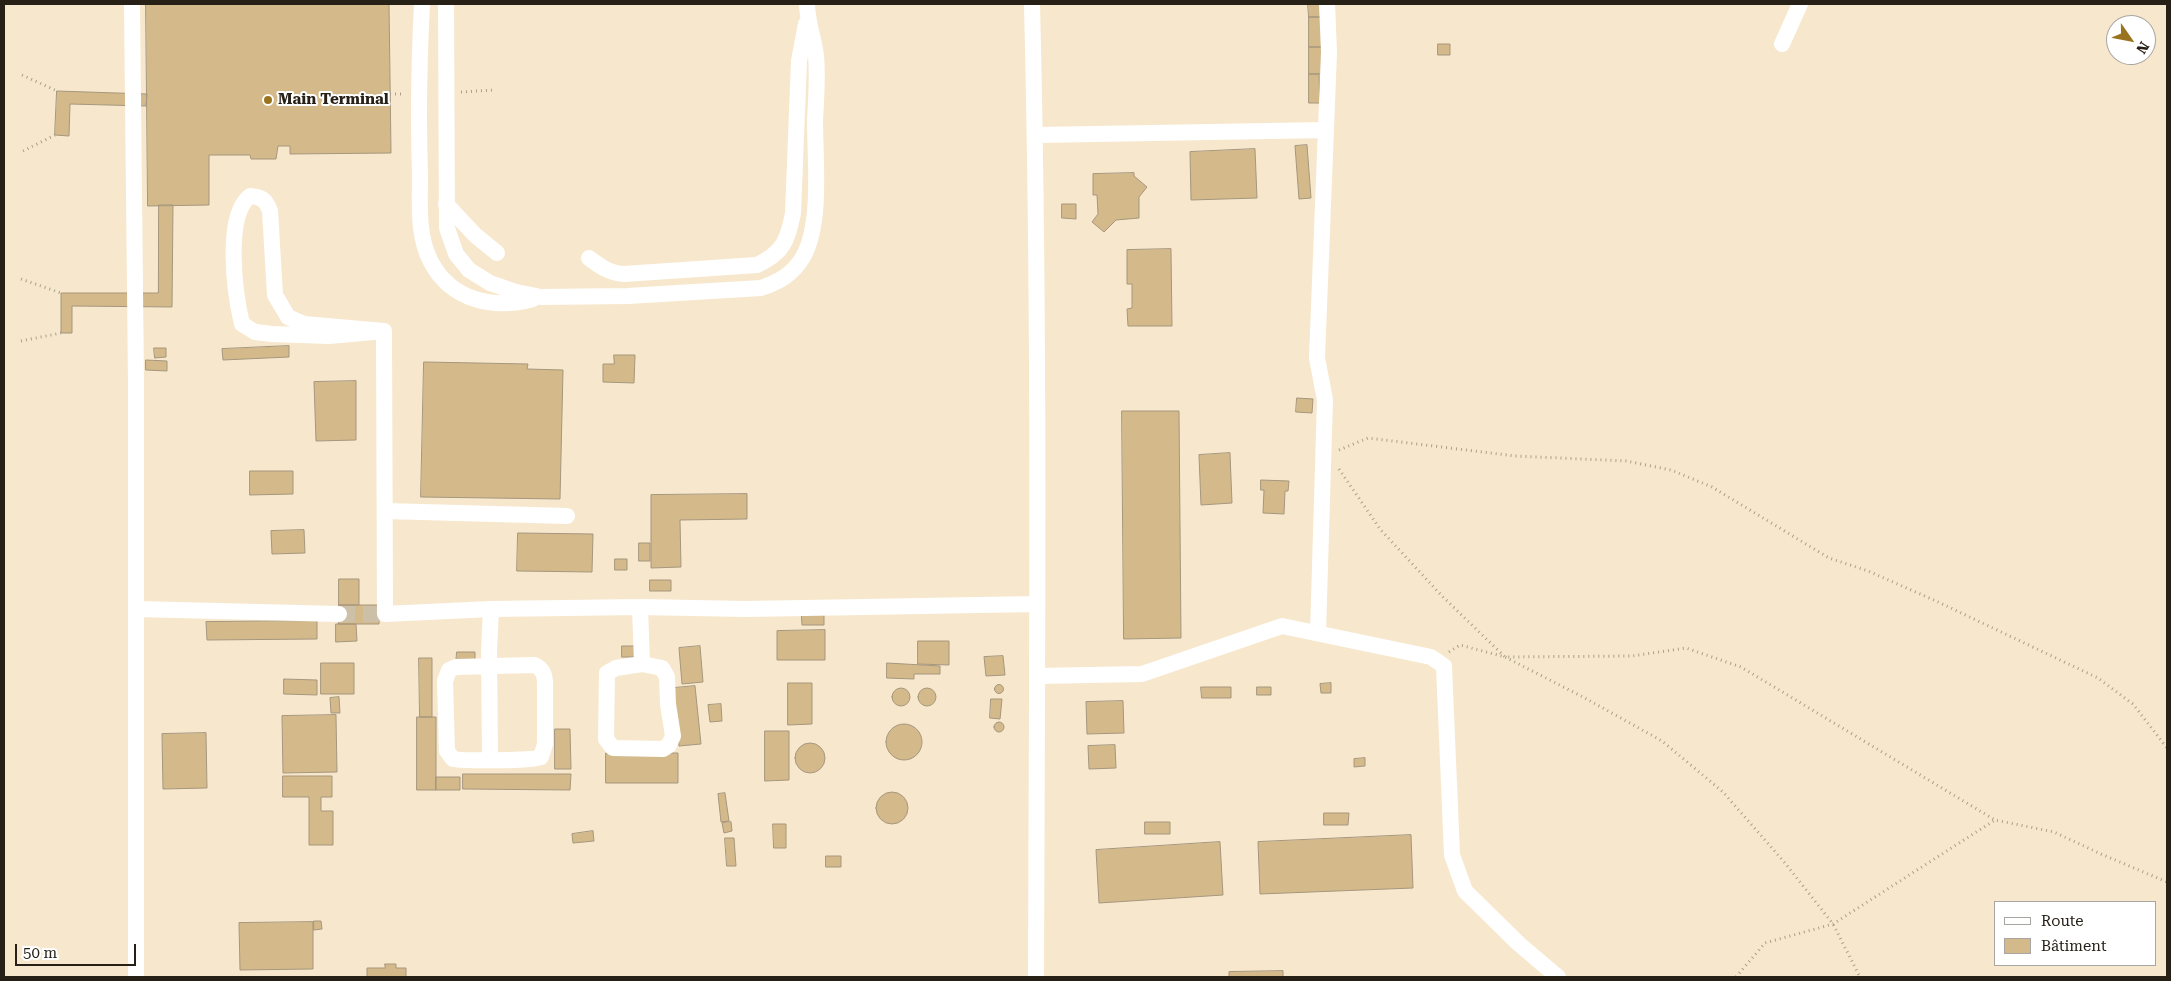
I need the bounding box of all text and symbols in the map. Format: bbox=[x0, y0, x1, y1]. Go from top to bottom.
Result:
north arrow bbox=[2106, 15, 2156, 65]
text: N bbox=[2133, 39, 2152, 57]
place label: Main Terminal bbox=[278, 91, 389, 109]
marker: Main Terminal bbox=[262, 94, 274, 106]
legend bbox=[1994, 901, 2156, 966]
text: Route bbox=[2041, 912, 2083, 930]
scale bar bbox=[18, 934, 139, 966]
text: Bâtiment bbox=[2041, 937, 2107, 955]
text: 50 m bbox=[23, 944, 57, 962]

